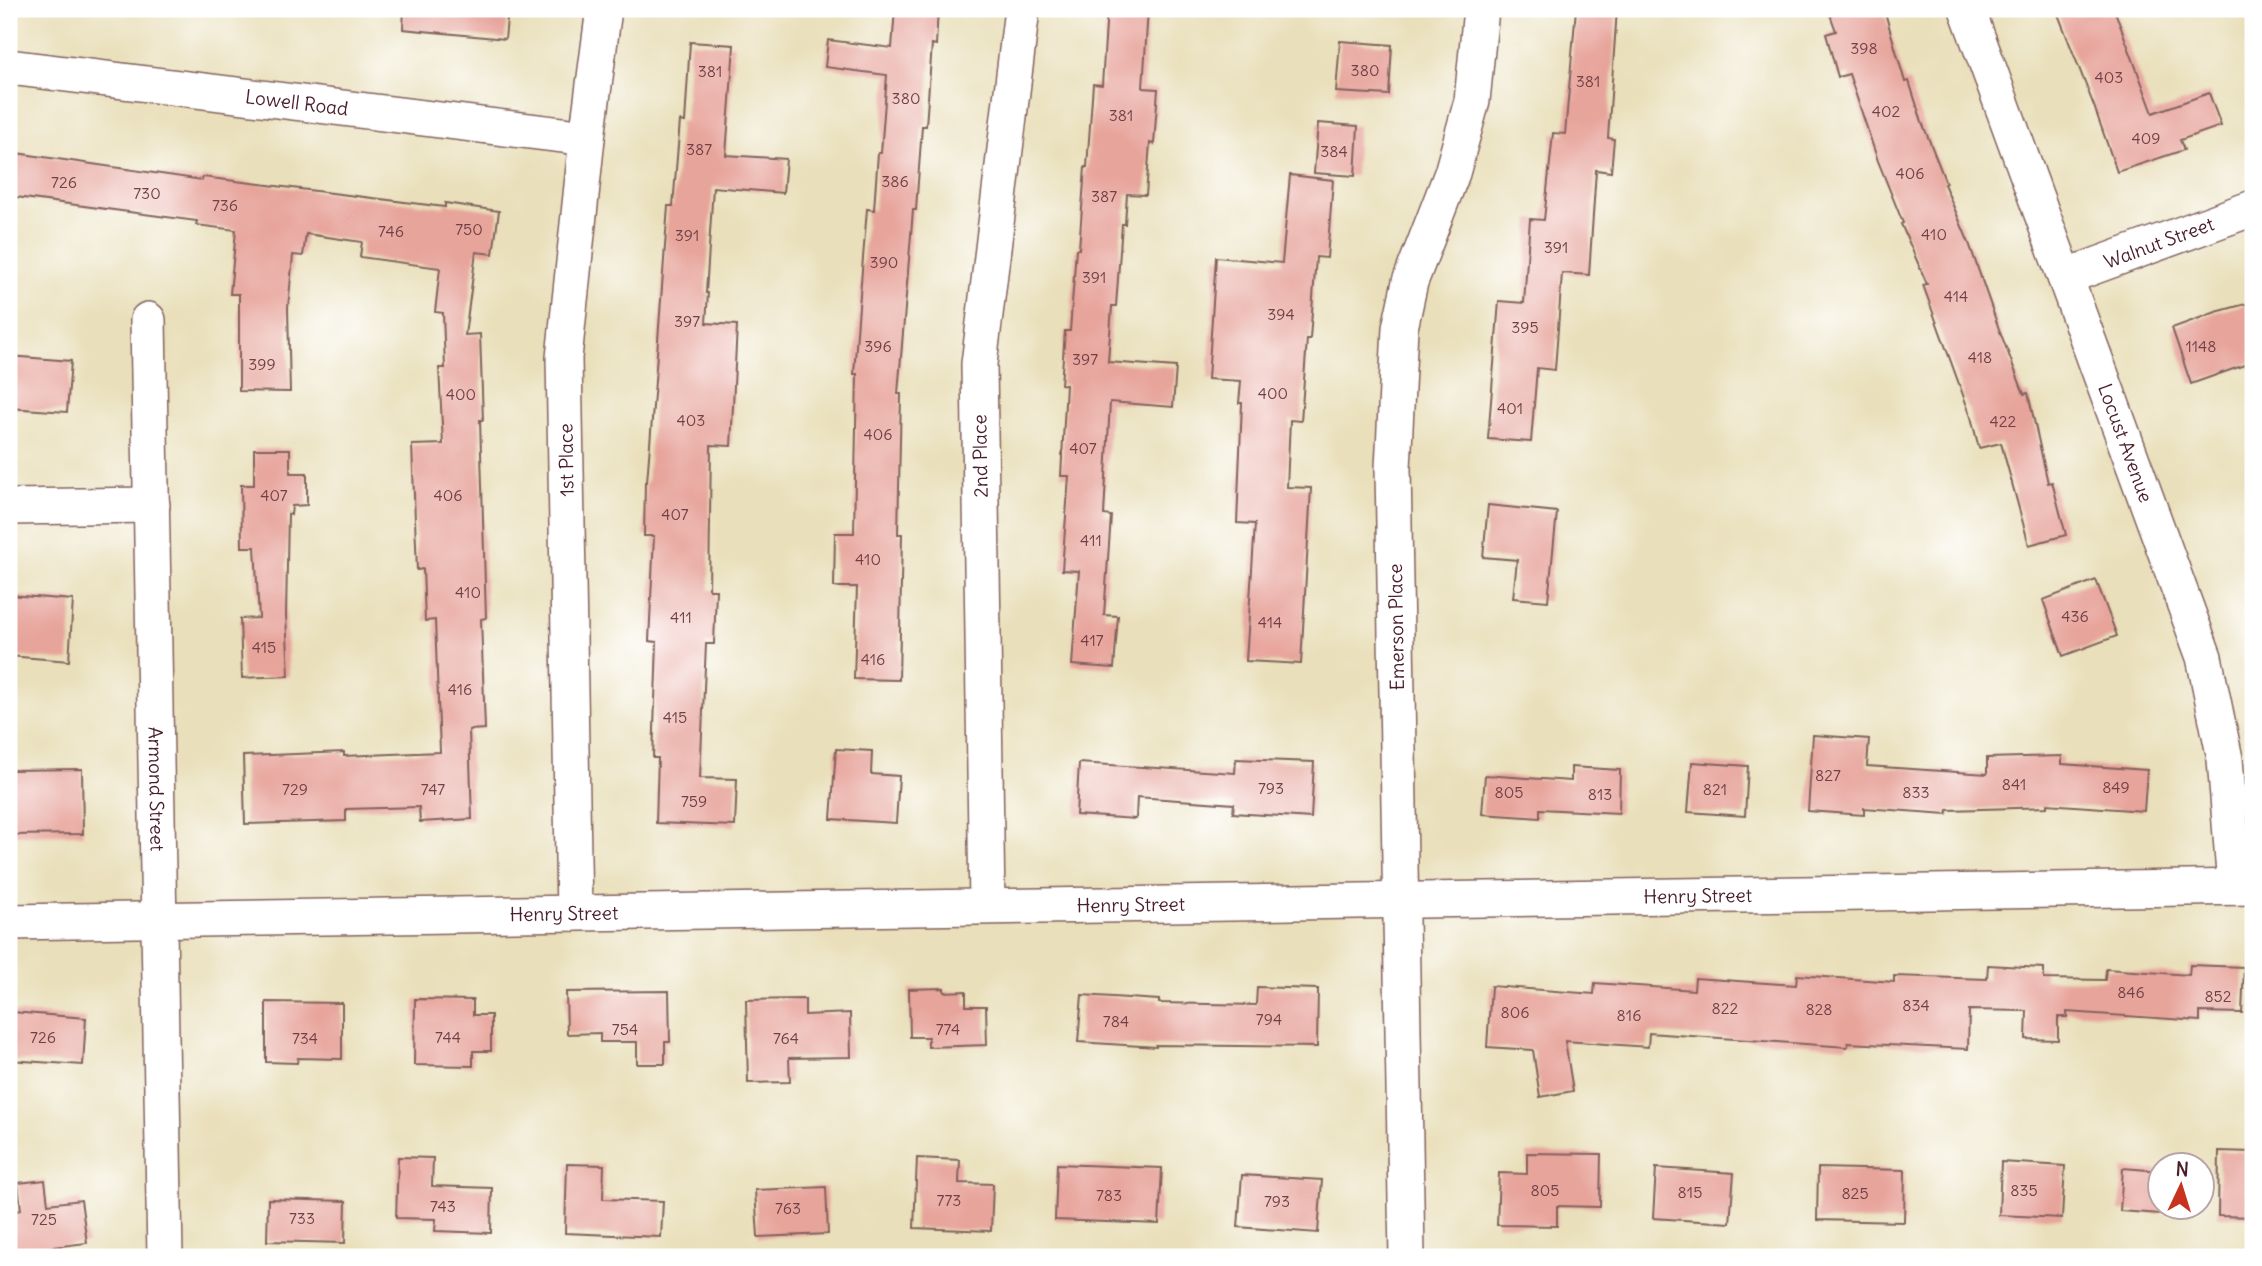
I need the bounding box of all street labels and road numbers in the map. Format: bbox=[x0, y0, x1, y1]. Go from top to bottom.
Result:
street label: Lowell Road bbox=[244, 84, 350, 121]
street label: Walnut Street bbox=[2101, 211, 2217, 274]
street label: Locust Avenue bbox=[2093, 380, 2158, 506]
street label: 2nd Place bbox=[967, 414, 993, 498]
street label: 1st Place bbox=[553, 423, 579, 497]
street label: Emerson Place bbox=[1383, 564, 1409, 690]
street label: Armond Street bbox=[143, 726, 170, 852]
street label: Henry Street bbox=[1643, 883, 1752, 909]
street label: Henry Street bbox=[1076, 892, 1185, 917]
street label: Henry Street bbox=[509, 900, 618, 926]

